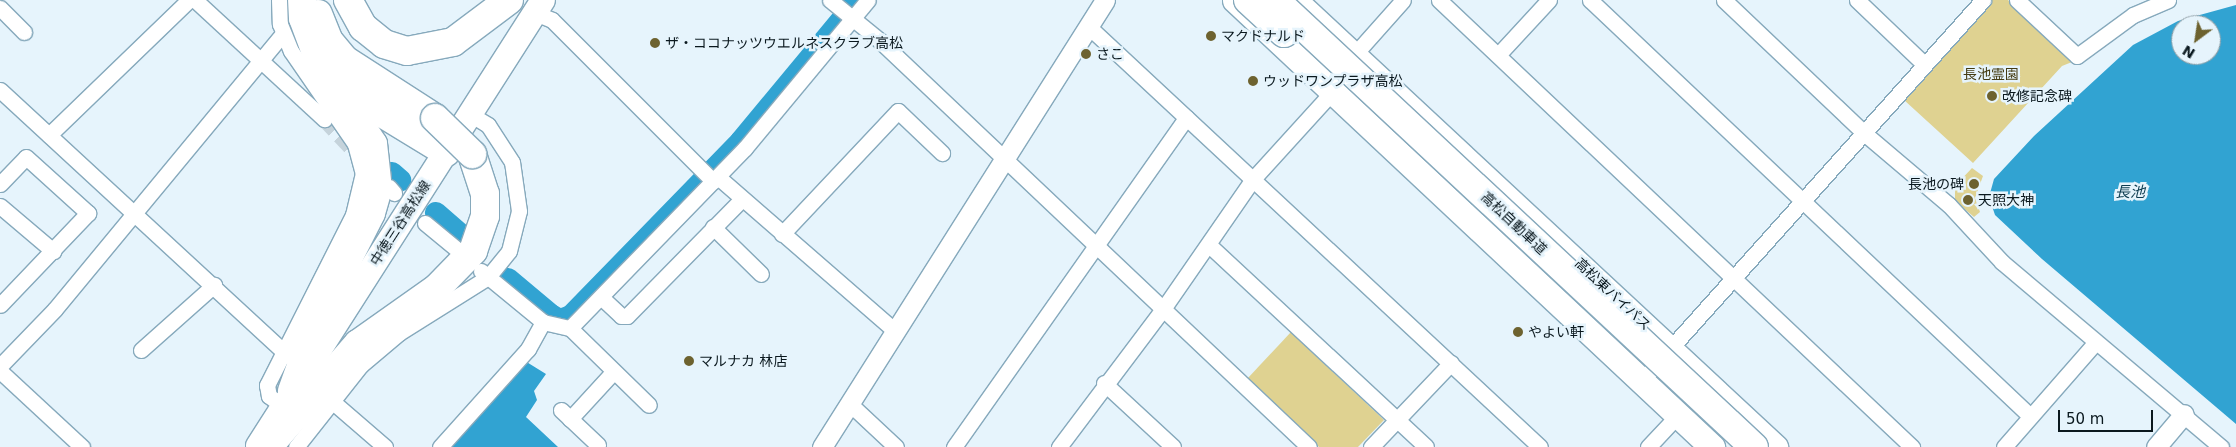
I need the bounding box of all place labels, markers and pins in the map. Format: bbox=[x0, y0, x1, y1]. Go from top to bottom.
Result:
place label: マクドナルド bbox=[1221, 28, 1305, 44]
marker: マクドナルド bbox=[1205, 30, 1217, 42]
place label: ザ・ココナッツウエルネスクラブ高松 bbox=[665, 35, 903, 51]
marker: ザ・ココナッツウエルネスクラブ高松 bbox=[649, 37, 661, 49]
place label: さこ bbox=[1096, 46, 1124, 62]
marker: さこ bbox=[1080, 48, 1092, 60]
place label: ウッドワンプラザ高松 bbox=[1263, 73, 1403, 89]
marker: ウッドワンプラザ高松 bbox=[1247, 75, 1259, 87]
place label: 改修記念碑 bbox=[2002, 88, 2072, 104]
marker: 改修記念碑 bbox=[1986, 90, 1998, 102]
place label: 長池の碑 bbox=[1908, 176, 1964, 192]
marker: 長池の碑 bbox=[1968, 178, 1980, 190]
place label: 天照大神 bbox=[1978, 192, 2034, 208]
marker: 天照大神 bbox=[1962, 194, 1974, 206]
place label: やよい軒 bbox=[1528, 324, 1584, 340]
marker: やよい軒 bbox=[1512, 326, 1524, 338]
place label: マルナカ 林店 bbox=[699, 353, 787, 369]
marker: マルナカ 林店 bbox=[683, 355, 695, 367]

